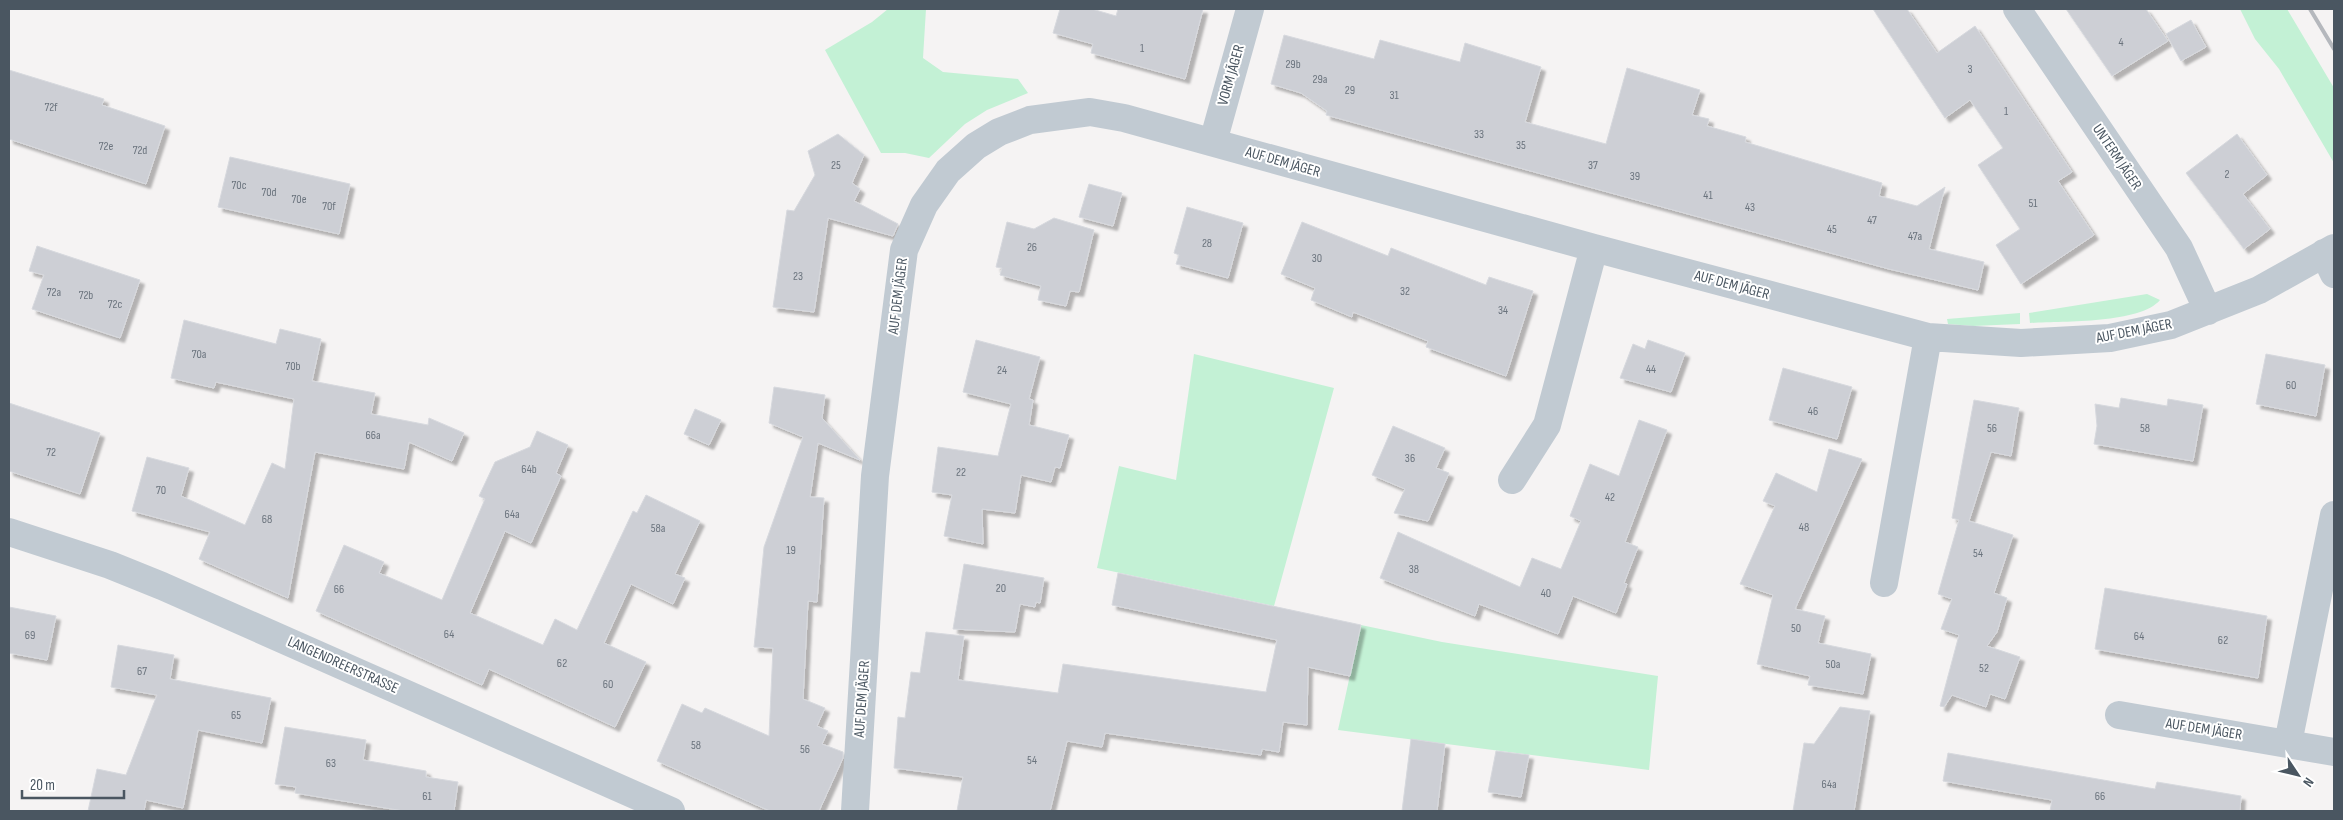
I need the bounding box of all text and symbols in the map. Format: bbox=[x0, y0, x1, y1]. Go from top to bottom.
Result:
house number: 4 bbox=[2118, 35, 2124, 50]
house number: 1 bbox=[1140, 41, 1145, 56]
street label: VORM JÄGER bbox=[1213, 42, 1249, 108]
house number: 29b bbox=[1285, 57, 1301, 72]
house number: 3 bbox=[1967, 62, 1973, 77]
house number: 29a bbox=[1313, 72, 1328, 87]
house number: 29 bbox=[1345, 83, 1355, 98]
house number: 31 bbox=[1389, 88, 1399, 103]
house number: 72f bbox=[44, 100, 58, 115]
house number: 1 bbox=[2004, 104, 2009, 119]
street label: UNTERM JÄGER bbox=[2088, 120, 2146, 194]
house number: 33 bbox=[1474, 127, 1484, 142]
house number: 35 bbox=[1516, 138, 1526, 153]
house number: 72e bbox=[99, 139, 113, 154]
street label: AUF DEM JÄGER bbox=[1242, 142, 1323, 182]
house number: 72d bbox=[133, 143, 147, 158]
house number: 25 bbox=[831, 158, 841, 173]
house number: 37 bbox=[1588, 158, 1598, 173]
house number: 2 bbox=[2225, 167, 2230, 182]
house number: 39 bbox=[1630, 169, 1640, 184]
house number: 70c bbox=[232, 178, 247, 193]
house number: 70d bbox=[261, 185, 277, 200]
house number: 41 bbox=[1703, 188, 1713, 203]
house number: 70e bbox=[292, 192, 307, 207]
house number: 51 bbox=[2028, 196, 2038, 211]
house number: 70f bbox=[322, 199, 336, 214]
house number: 43 bbox=[1745, 200, 1755, 215]
house number: 47 bbox=[1867, 213, 1877, 228]
house number: 45 bbox=[1827, 222, 1837, 237]
house number: 47a bbox=[1908, 229, 1922, 244]
house number: 28 bbox=[1202, 236, 1212, 251]
house number: 26 bbox=[1027, 240, 1037, 255]
house number: 30 bbox=[1312, 251, 1322, 266]
street label: AUF DEM JÄGER bbox=[884, 257, 912, 336]
street label: AUF DEM JÄGER bbox=[1691, 266, 1772, 304]
house number: 23 bbox=[793, 269, 803, 284]
house number: 32 bbox=[1400, 284, 1410, 299]
house number: 72a bbox=[47, 285, 62, 300]
house number: 72b bbox=[79, 288, 93, 303]
house number: 72c bbox=[108, 297, 122, 312]
house number: 34 bbox=[1498, 303, 1508, 318]
street label: AUF DEM JÄGER bbox=[2093, 314, 2174, 348]
house number: 70a bbox=[192, 347, 207, 362]
house number: 70b bbox=[285, 359, 301, 374]
house number: 44 bbox=[1646, 362, 1656, 377]
house number: 24 bbox=[997, 363, 1007, 378]
house number: 60 bbox=[2286, 378, 2296, 393]
house number: 46 bbox=[1808, 404, 1818, 419]
house number: 56 bbox=[1987, 421, 1997, 436]
house number: 58 bbox=[2140, 421, 2150, 436]
house number: 66a bbox=[365, 428, 381, 443]
house number: 72 bbox=[46, 445, 56, 460]
house number: 36 bbox=[1405, 451, 1415, 466]
house number: 64b bbox=[521, 462, 537, 477]
house number: 22 bbox=[956, 465, 966, 480]
house number: 70 bbox=[156, 483, 166, 498]
house number: 42 bbox=[1605, 490, 1615, 505]
house number: 64a bbox=[504, 507, 520, 522]
house number: 68 bbox=[262, 512, 272, 527]
house number: 48 bbox=[1799, 520, 1809, 535]
house number: 58a bbox=[651, 521, 666, 536]
house number: 19 bbox=[786, 543, 796, 558]
house number: 54 bbox=[1973, 546, 1983, 561]
house number: 38 bbox=[1409, 562, 1419, 577]
house number: 20 bbox=[996, 581, 1006, 596]
house number: 66 bbox=[334, 582, 344, 597]
house number: 40 bbox=[1541, 586, 1551, 601]
house number: 50 bbox=[1791, 621, 1801, 636]
house number: 64 bbox=[444, 627, 454, 642]
house number: 69 bbox=[25, 628, 35, 643]
house number: 64 bbox=[2134, 629, 2144, 644]
street label: LANGENDREERSTRASSE bbox=[285, 632, 401, 698]
house number: 62 bbox=[2218, 633, 2228, 648]
house number: 62 bbox=[557, 656, 567, 671]
house number: 50a bbox=[1826, 657, 1841, 672]
street label: AUF DEM JÄGER bbox=[850, 660, 874, 739]
house number: 52 bbox=[1979, 661, 1989, 676]
house number: 67 bbox=[137, 664, 147, 679]
house number: 60 bbox=[603, 677, 613, 692]
house number: 65 bbox=[231, 708, 241, 723]
street label: AUF DEM JÄGER bbox=[2164, 713, 2244, 744]
house number: 58 bbox=[691, 738, 701, 753]
house number: 56 bbox=[800, 742, 810, 757]
north arrow bbox=[2273, 750, 2323, 800]
house number: 54 bbox=[1027, 753, 1037, 768]
house number: 63 bbox=[326, 756, 336, 771]
scale bar bbox=[22, 768, 125, 800]
text: N bbox=[2299, 774, 2317, 790]
text: 20 m bbox=[30, 776, 55, 795]
house number: 64a bbox=[1821, 777, 1837, 792]
house number: 61 bbox=[422, 789, 433, 804]
house number: 66 bbox=[2095, 789, 2105, 804]

